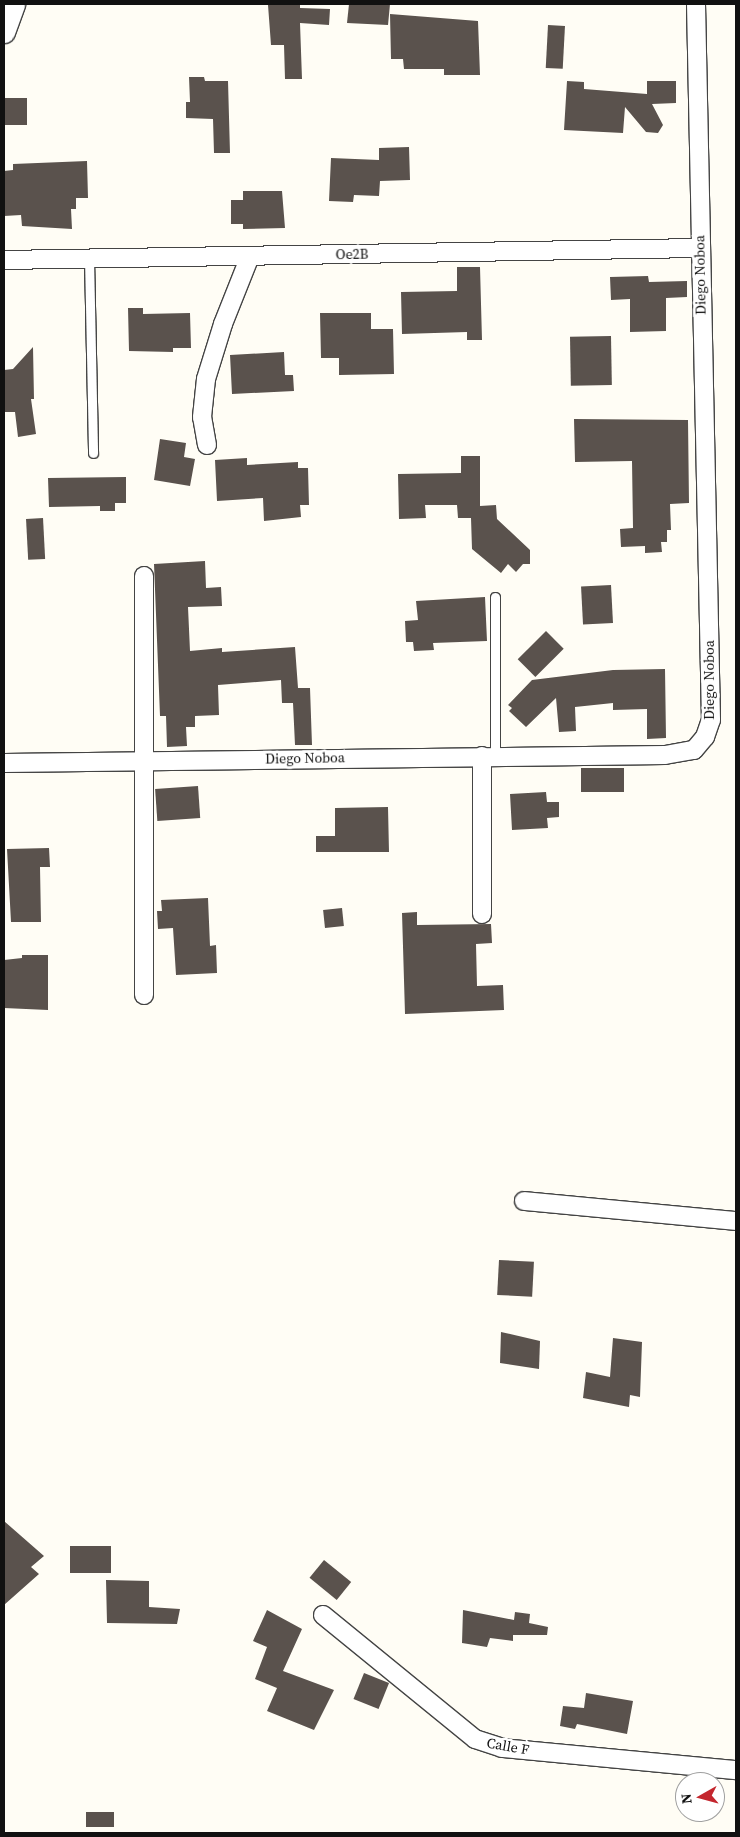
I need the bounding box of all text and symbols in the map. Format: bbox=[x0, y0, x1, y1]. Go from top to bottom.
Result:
street label: Diego Noboa bbox=[691, 235, 709, 315]
street label: Oe2B bbox=[335, 245, 369, 263]
street label: Diego Noboa bbox=[701, 640, 717, 720]
street label: Diego Noboa bbox=[265, 749, 345, 767]
street label: Calle F bbox=[485, 1734, 531, 1758]
north arrow bbox=[675, 1772, 725, 1822]
text: N bbox=[676, 1792, 697, 1805]

